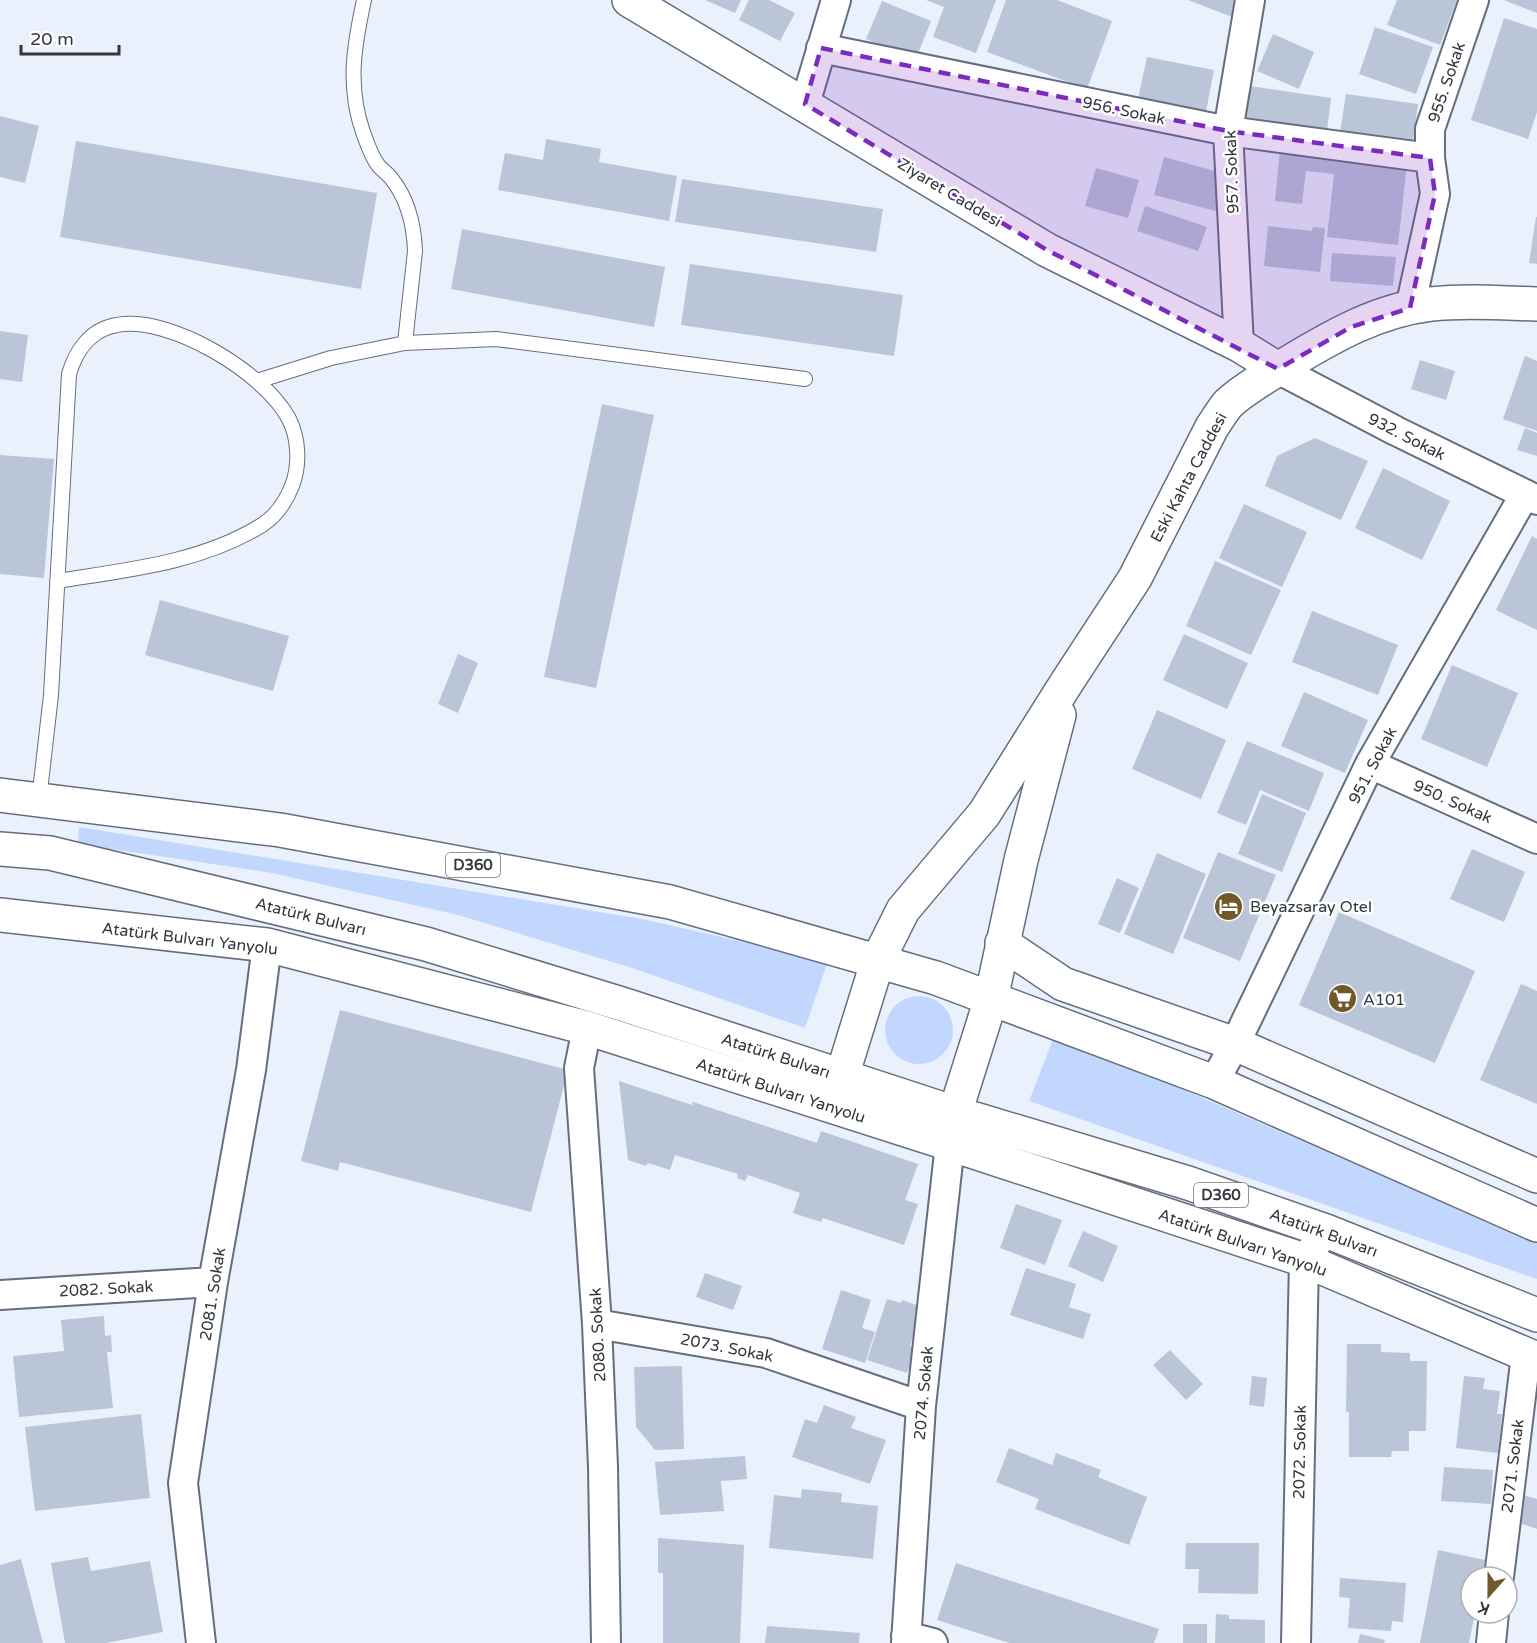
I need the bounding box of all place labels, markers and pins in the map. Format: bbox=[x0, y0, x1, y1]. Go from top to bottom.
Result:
hotel icon: Beyazsaray Otel bbox=[1213, 890, 1245, 922]
place label: Beyazsaray Otel bbox=[1250, 897, 1372, 917]
supermarket icon: A101 bbox=[1326, 983, 1358, 1015]
place label: A101 bbox=[1363, 990, 1405, 1010]

